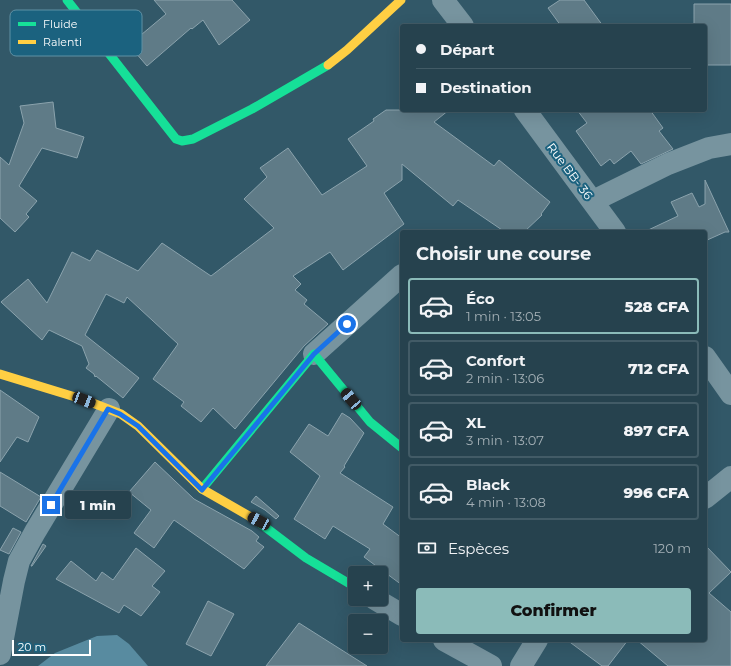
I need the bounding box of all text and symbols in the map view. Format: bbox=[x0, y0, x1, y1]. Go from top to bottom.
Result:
legend bbox=[10, 10, 142, 56]
text: Fluide bbox=[43, 17, 78, 31]
text: Ralenti bbox=[43, 35, 82, 49]
text: Départ bbox=[440, 40, 495, 59]
text: Destination bbox=[440, 78, 532, 97]
street label: Rue BB- 36 bbox=[544, 140, 596, 202]
text: Choisir une course bbox=[416, 243, 591, 265]
icon: car bbox=[418, 288, 454, 324]
text: Éco bbox=[466, 289, 495, 308]
text: 528 CFA bbox=[625, 297, 689, 316]
text: 1 min · 13:05 bbox=[466, 308, 541, 324]
route start bbox=[338, 315, 356, 333]
icon: car bbox=[418, 350, 454, 386]
text: Confort bbox=[466, 351, 526, 370]
text: 712 CFA bbox=[628, 359, 689, 378]
text: 2 min · 13:06 bbox=[466, 370, 544, 386]
car bbox=[339, 386, 363, 412]
car bbox=[71, 390, 97, 410]
icon: car bbox=[418, 412, 454, 448]
text: XL bbox=[466, 413, 485, 432]
text: 897 CFA bbox=[623, 421, 689, 440]
text: 3 min · 13:07 bbox=[466, 432, 544, 448]
icon: car bbox=[418, 474, 454, 510]
text: Black bbox=[466, 475, 510, 494]
text: 996 CFA bbox=[623, 483, 689, 502]
callout: 1 min bbox=[65, 491, 131, 519]
text: 4 min · 13:08 bbox=[466, 494, 546, 510]
route end bbox=[42, 496, 60, 514]
text: 1 min bbox=[80, 497, 116, 513]
car bbox=[246, 510, 272, 532]
icon: cash bbox=[416, 537, 438, 559]
text: Espèces bbox=[448, 539, 509, 558]
text: 120 m bbox=[653, 540, 691, 556]
map controls bbox=[348, 566, 388, 654]
button: + bbox=[348, 566, 388, 606]
button: Confirmer bbox=[416, 588, 691, 634]
button: − bbox=[348, 614, 388, 654]
scale bar bbox=[12, 638, 91, 657]
text: 20 m bbox=[18, 640, 46, 654]

